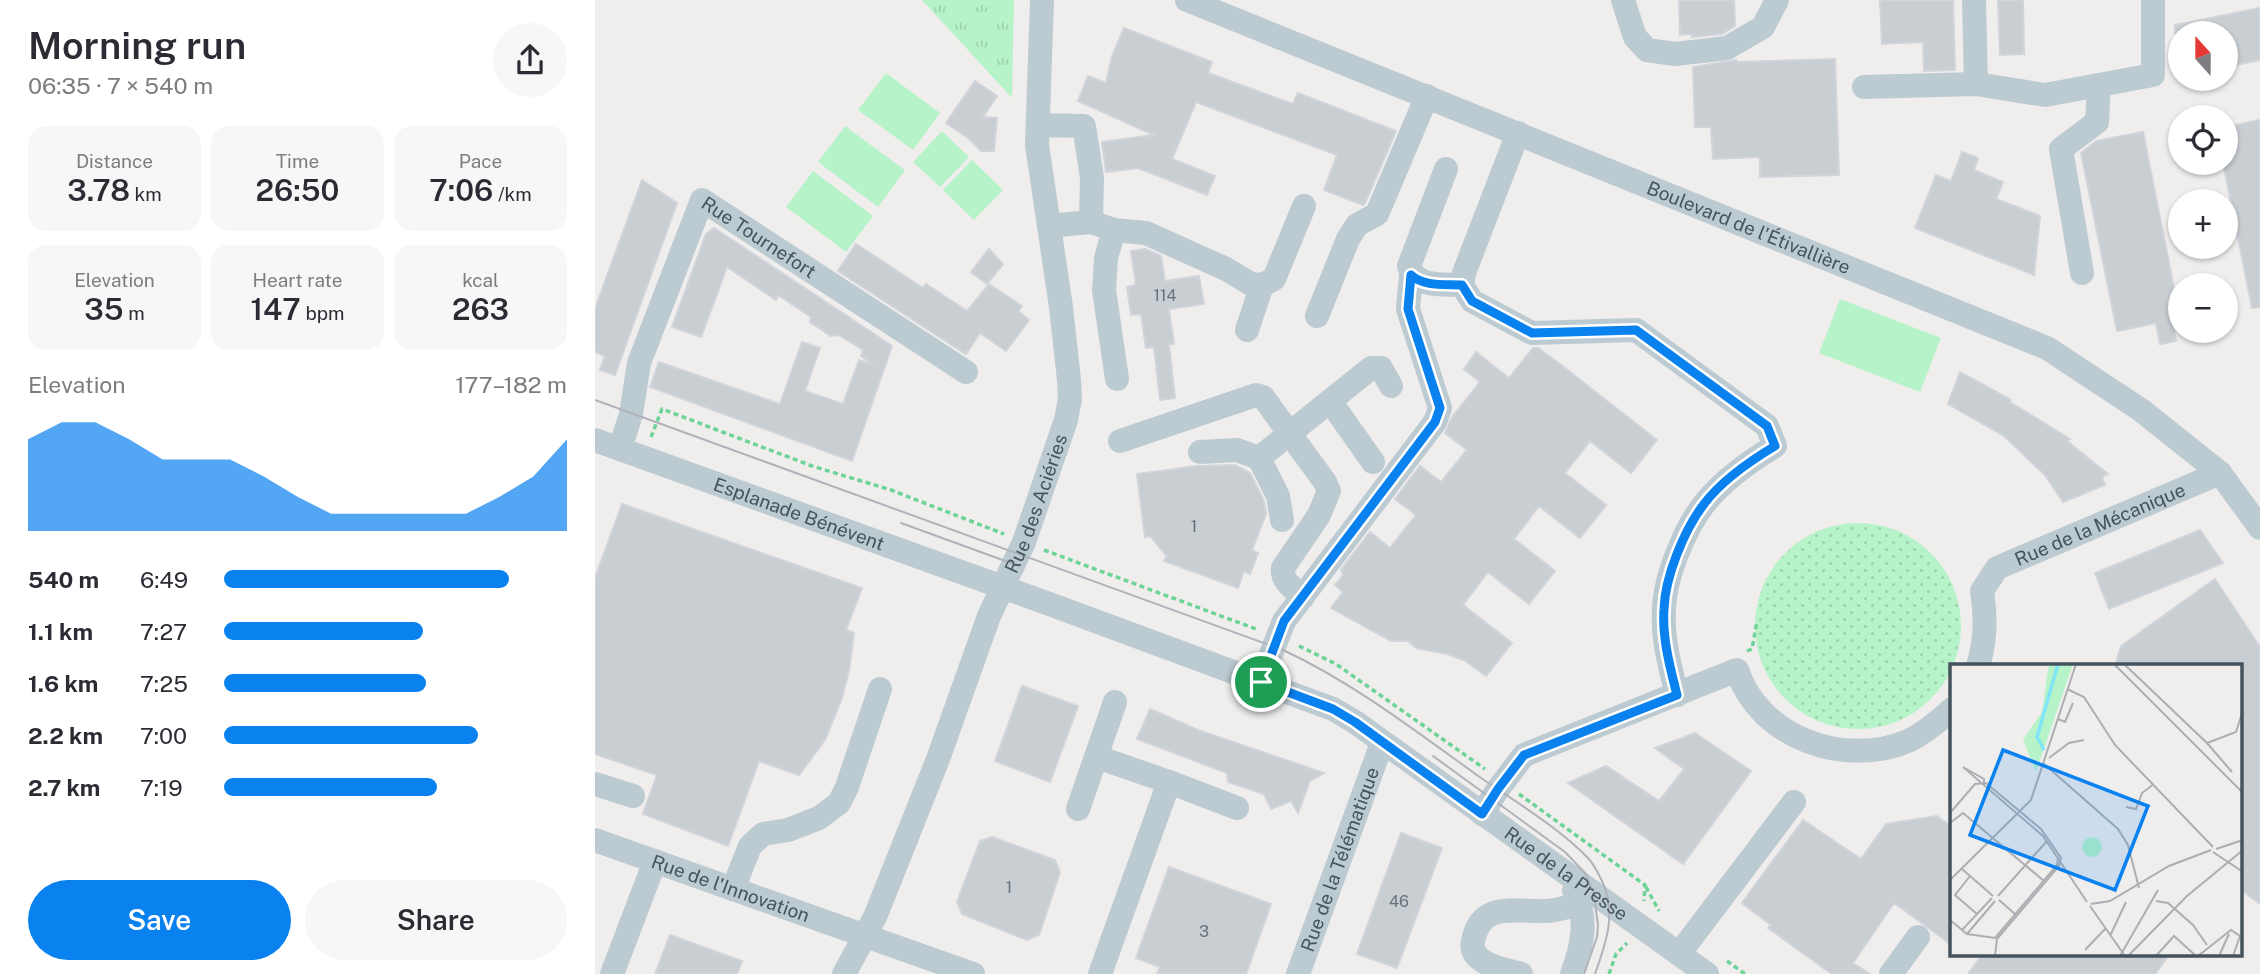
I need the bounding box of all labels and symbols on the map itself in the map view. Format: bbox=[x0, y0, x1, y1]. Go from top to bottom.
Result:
north arrow bbox=[2168, 21, 2238, 91]
street label: Boulevard de l'Étivallière bbox=[1644, 176, 1854, 278]
street label: Rue Tournefort bbox=[697, 192, 820, 282]
house number: 114 bbox=[1153, 286, 1177, 305]
street label: Rue des Aciéries bbox=[1000, 431, 1071, 576]
street label: Esplanade Bénévent bbox=[711, 473, 888, 555]
street label: Rue de la Mécanique bbox=[2011, 478, 2188, 570]
house number: 1 bbox=[1191, 517, 1197, 536]
pin bbox=[1231, 652, 1291, 712]
inset map bbox=[1950, 664, 2242, 956]
street label: Rue de la Télématique bbox=[1296, 764, 1383, 955]
street label: Rue de la Presse bbox=[1501, 822, 1632, 925]
street label: Rue de l'Innovation bbox=[649, 850, 813, 926]
house number: 1 bbox=[1006, 878, 1012, 897]
house number: 46 bbox=[1389, 892, 1409, 911]
house number: 3 bbox=[1199, 922, 1209, 941]

